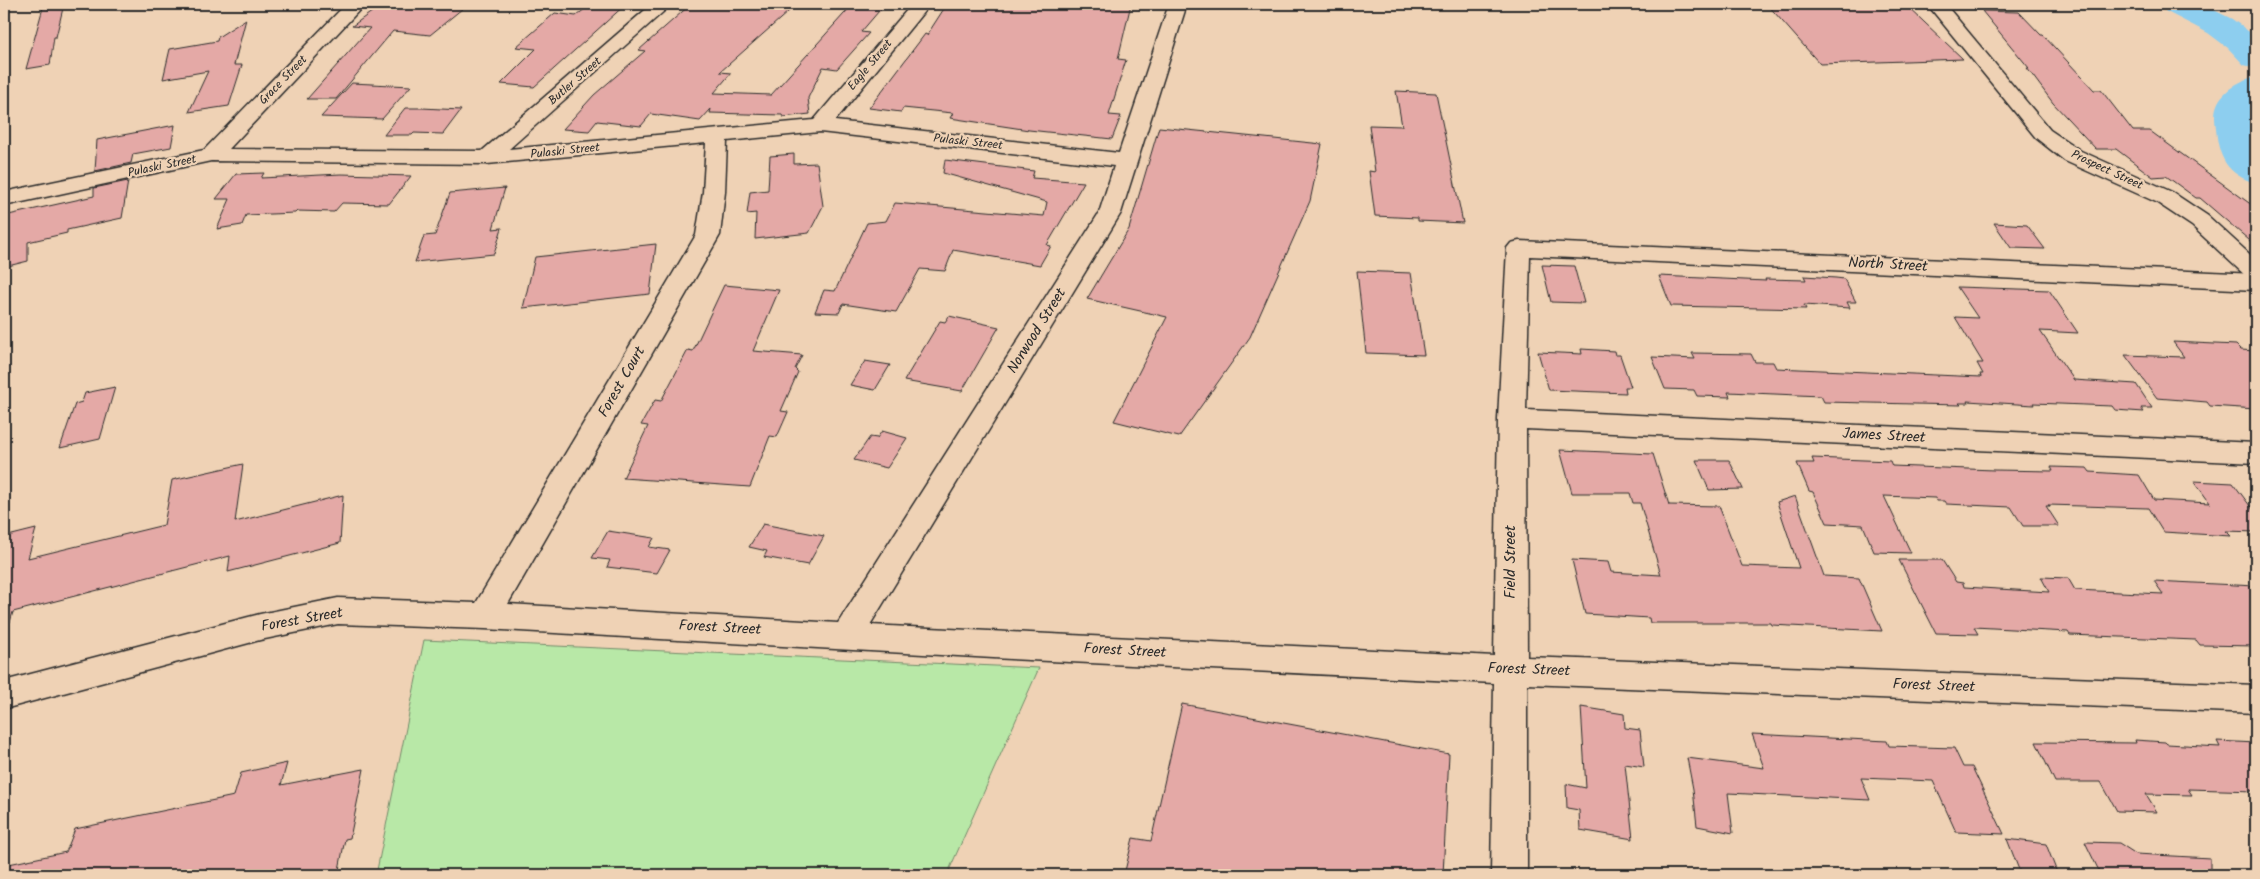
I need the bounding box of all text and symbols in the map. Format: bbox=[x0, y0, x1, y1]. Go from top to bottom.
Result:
street label: Eagle Street bbox=[843, 35, 897, 95]
street label: Grace Street bbox=[254, 51, 312, 109]
street label: Butler Street bbox=[544, 52, 606, 110]
street label: Pulaski Street bbox=[932, 129, 1004, 155]
street label: Pulaski Street bbox=[529, 138, 601, 164]
street label: Prospect Street bbox=[2068, 145, 2146, 195]
street label: Pulaski Street bbox=[126, 149, 198, 183]
street label: North Street bbox=[1848, 251, 1929, 279]
street label: Norwood Street bbox=[1001, 283, 1073, 379]
street label: Forest Court bbox=[592, 342, 652, 422]
street label: James Street bbox=[1842, 422, 1926, 450]
street label: Field Street bbox=[1499, 525, 1523, 599]
street label: Forest Street bbox=[259, 601, 345, 639]
street label: Forest Street bbox=[678, 614, 762, 642]
street label: Forest Street bbox=[1083, 637, 1167, 665]
street label: Forest Street bbox=[1487, 657, 1571, 683]
street label: Forest Street bbox=[1892, 673, 1976, 699]

